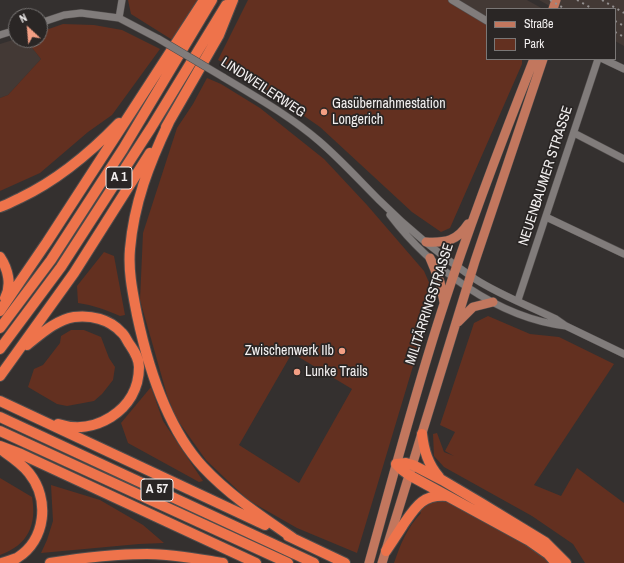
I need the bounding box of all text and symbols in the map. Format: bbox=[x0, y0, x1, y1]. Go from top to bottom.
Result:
north arrow bbox=[8, 8, 48, 48]
legend bbox=[486, 8, 616, 60]
text: N bbox=[17, 10, 29, 26]
text: Straße bbox=[524, 16, 554, 32]
text: Park bbox=[524, 36, 544, 52]
street label: LINDWEILERWEG bbox=[218, 54, 308, 122]
place label: Gasübernahmestation Longerich bbox=[332, 96, 446, 128]
street label: NEUENBAUMER STRASSE bbox=[515, 104, 577, 248]
marker: Gasübernahmestation Longerich bbox=[319, 107, 329, 117]
road number: A 1 bbox=[106, 167, 132, 189]
street label: MILITÄRRINGSTRASSE bbox=[402, 241, 458, 367]
place label: Zwischenwerk IIb bbox=[245, 343, 334, 359]
marker: Zwischenwerk IIb bbox=[337, 346, 347, 356]
place label: Lunke Trails bbox=[305, 364, 368, 380]
marker: Lunke Trails bbox=[292, 367, 302, 377]
road number: A 57 bbox=[141, 479, 173, 501]

